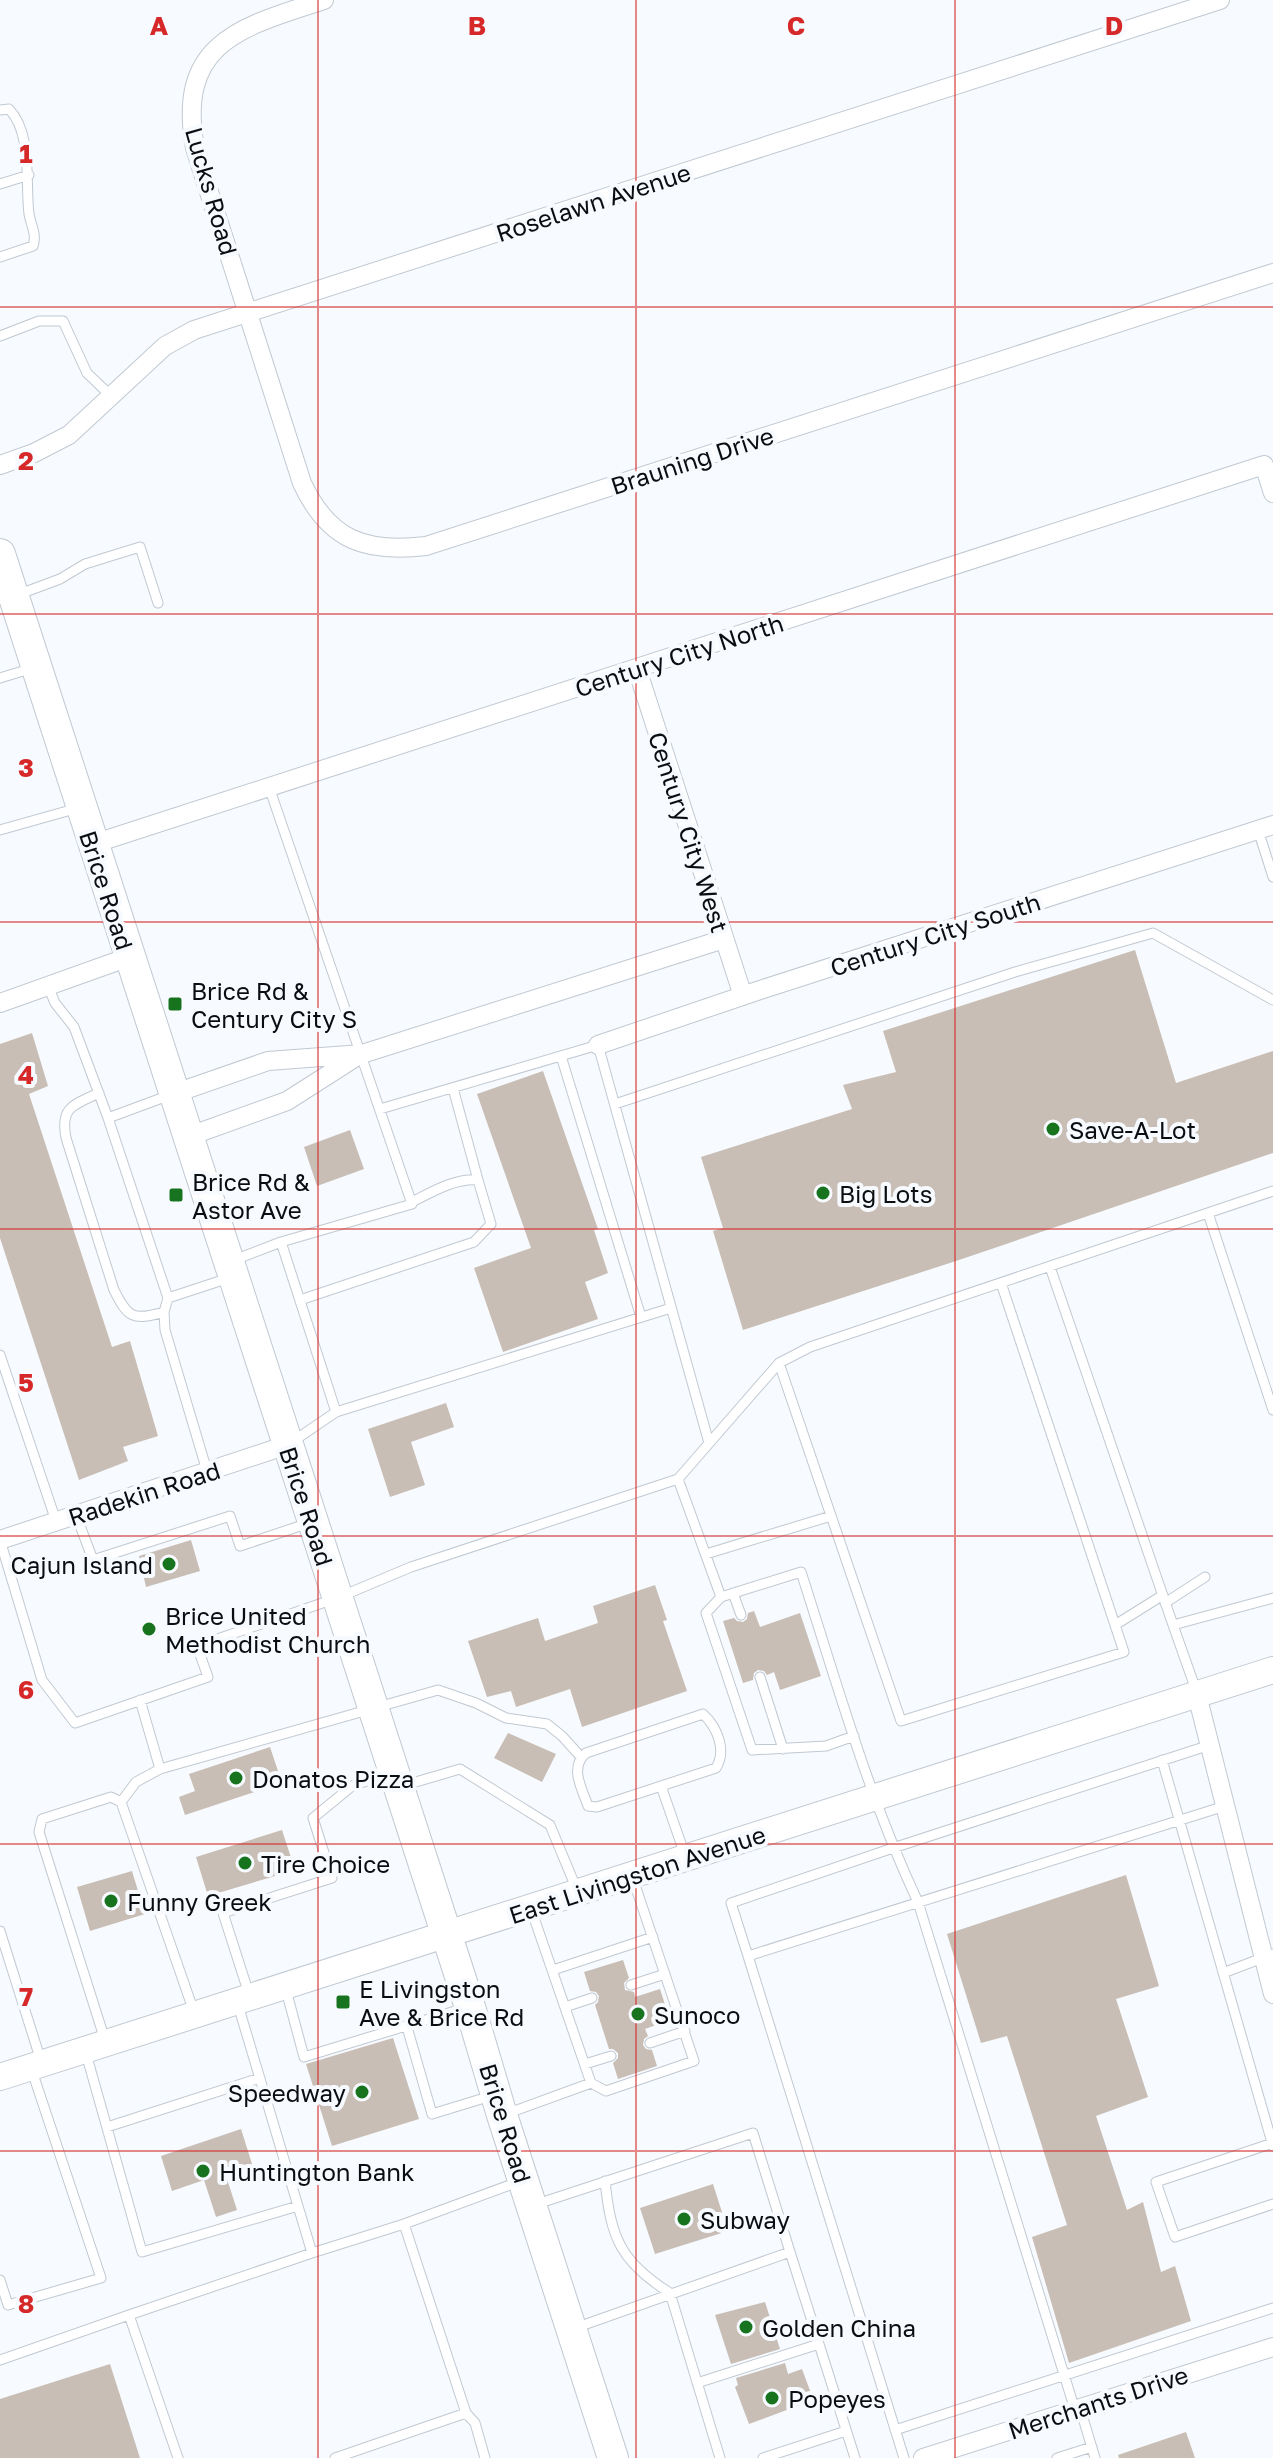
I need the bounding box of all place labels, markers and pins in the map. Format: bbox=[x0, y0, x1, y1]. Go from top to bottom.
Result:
place label: Brice Rd & Century City S bbox=[191, 976, 357, 1033]
marker: Brice Rd & Century City S bbox=[166, 995, 184, 1013]
place label: Save-A-Lot bbox=[1069, 1115, 1196, 1144]
marker: Save-A-Lot bbox=[1044, 1120, 1062, 1138]
place label: Brice Rd & Astor Ave bbox=[192, 1167, 310, 1224]
place label: Big Lots bbox=[839, 1179, 932, 1208]
marker: Big Lots bbox=[814, 1184, 832, 1202]
marker: Brice Rd & Astor Ave bbox=[167, 1186, 185, 1204]
place label: Cajun Island bbox=[10, 1550, 153, 1579]
marker: Cajun Island bbox=[160, 1555, 178, 1573]
place label: Brice United Methodist Church bbox=[165, 1601, 370, 1658]
marker: Brice United Methodist Church bbox=[140, 1620, 158, 1638]
place label: Donatos Pizza bbox=[252, 1764, 414, 1793]
marker: Donatos Pizza bbox=[227, 1769, 245, 1787]
place label: Tire Choice bbox=[261, 1849, 390, 1878]
marker: Tire Choice bbox=[236, 1854, 254, 1872]
place label: Funny Greek bbox=[127, 1887, 272, 1916]
marker: Funny Greek bbox=[102, 1892, 120, 1910]
place label: E Livingston Ave & Brice Rd bbox=[359, 1974, 524, 2031]
marker: E Livingston Ave & Brice Rd bbox=[334, 1993, 352, 2011]
place label: Sunoco bbox=[654, 2000, 741, 2029]
marker: Sunoco bbox=[629, 2005, 647, 2023]
place label: Speedway bbox=[228, 2078, 346, 2107]
marker: Speedway bbox=[353, 2083, 371, 2101]
place label: Huntington Bank bbox=[219, 2157, 415, 2186]
marker: Huntington Bank bbox=[194, 2162, 212, 2180]
place label: Subway bbox=[700, 2205, 790, 2234]
marker: Subway bbox=[675, 2210, 693, 2228]
place label: Golden China bbox=[762, 2313, 916, 2342]
marker: Golden China bbox=[737, 2318, 755, 2336]
place label: Popeyes bbox=[788, 2384, 886, 2413]
marker: Popeyes bbox=[763, 2389, 781, 2407]

